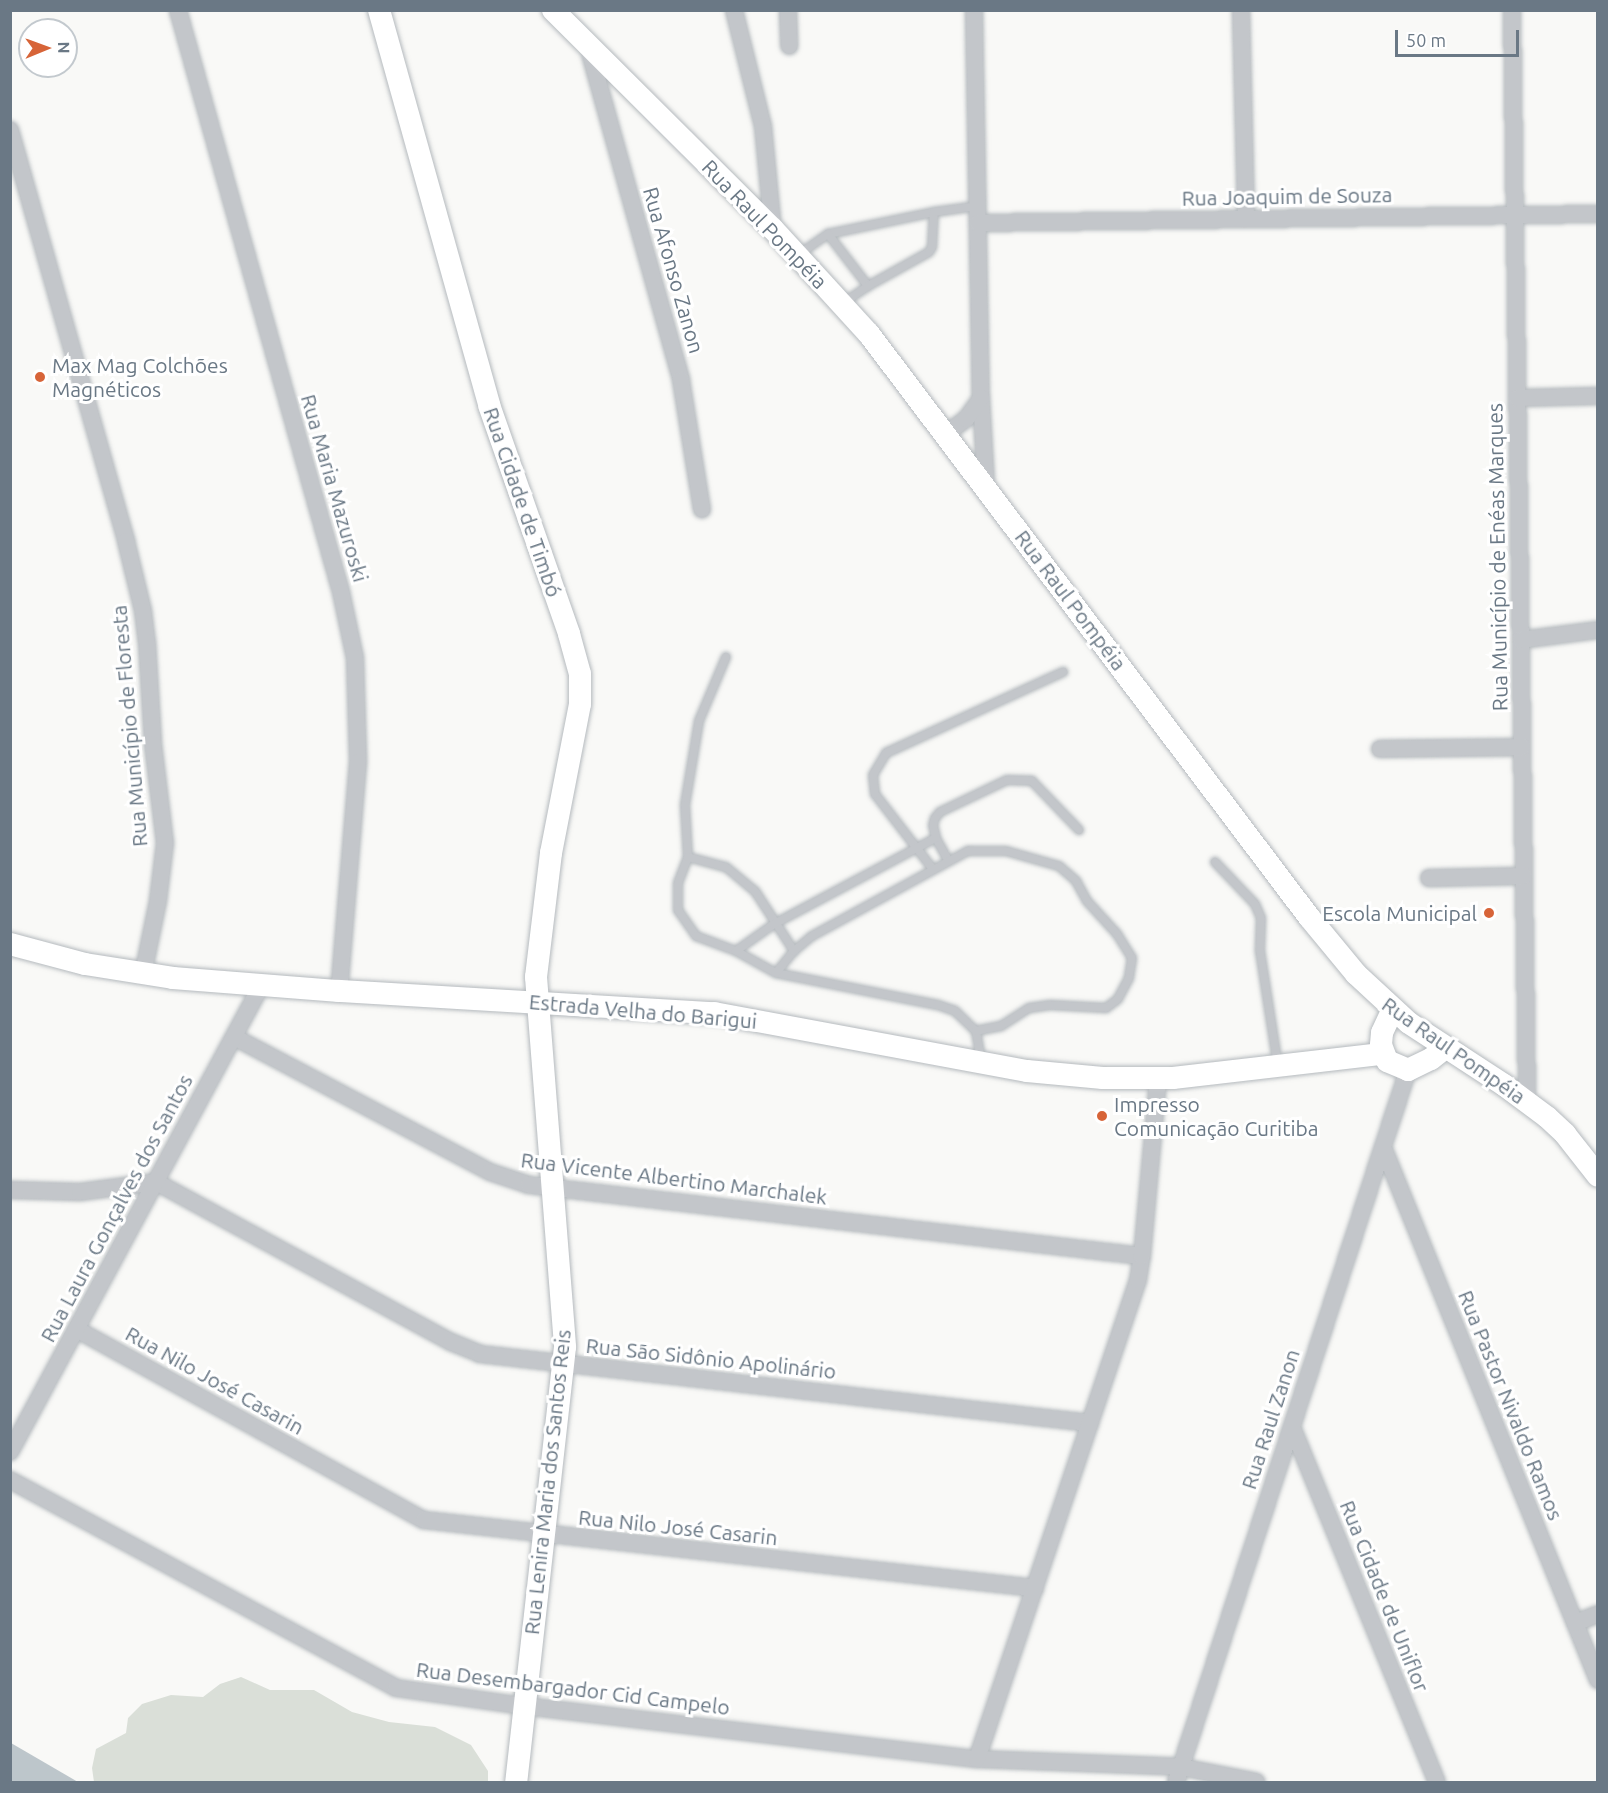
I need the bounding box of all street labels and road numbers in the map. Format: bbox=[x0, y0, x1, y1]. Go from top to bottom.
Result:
street label: Rua Raul Pompéia bbox=[697, 154, 833, 294]
street label: Rua Joaquim de Souza bbox=[1181, 182, 1393, 210]
street label: Rua Afonso Zanon bbox=[638, 184, 710, 356]
street label: Rua Maria Mazuroski bbox=[296, 391, 374, 585]
street label: Rua Município de Enéas Marques bbox=[1482, 403, 1512, 711]
street label: Rua Cidade de Timbó bbox=[479, 404, 567, 600]
street label: Rua Raul Pompéia bbox=[1010, 525, 1132, 675]
street label: Rua Município de Floresta bbox=[106, 604, 152, 848]
street label: Estrada Velha do Barigui bbox=[528, 988, 758, 1034]
street label: Rua Raul Pompéia bbox=[1377, 991, 1531, 1109]
street label: Rua Laura Gonçalves dos Santos bbox=[35, 1070, 197, 1346]
street label: Rua Vicente Albertino Marchalek bbox=[519, 1147, 829, 1209]
street label: Rua Pastor Nivaldo Ramos bbox=[1453, 1286, 1569, 1524]
street label: Rua Nilo José Casarin bbox=[121, 1320, 309, 1440]
street label: Rua Lenira Maria dos Santos Reis bbox=[518, 1328, 576, 1636]
street label: Rua São Sidônio Apolinário bbox=[585, 1332, 837, 1384]
street label: Rua Raul Zanon bbox=[1235, 1346, 1305, 1492]
street label: Rua Cidade de Uniflor bbox=[1335, 1497, 1435, 1695]
street label: Rua Nilo José Casarin bbox=[577, 1504, 779, 1550]
street label: Rua Desembargador Cid Campelo bbox=[415, 1656, 731, 1720]

